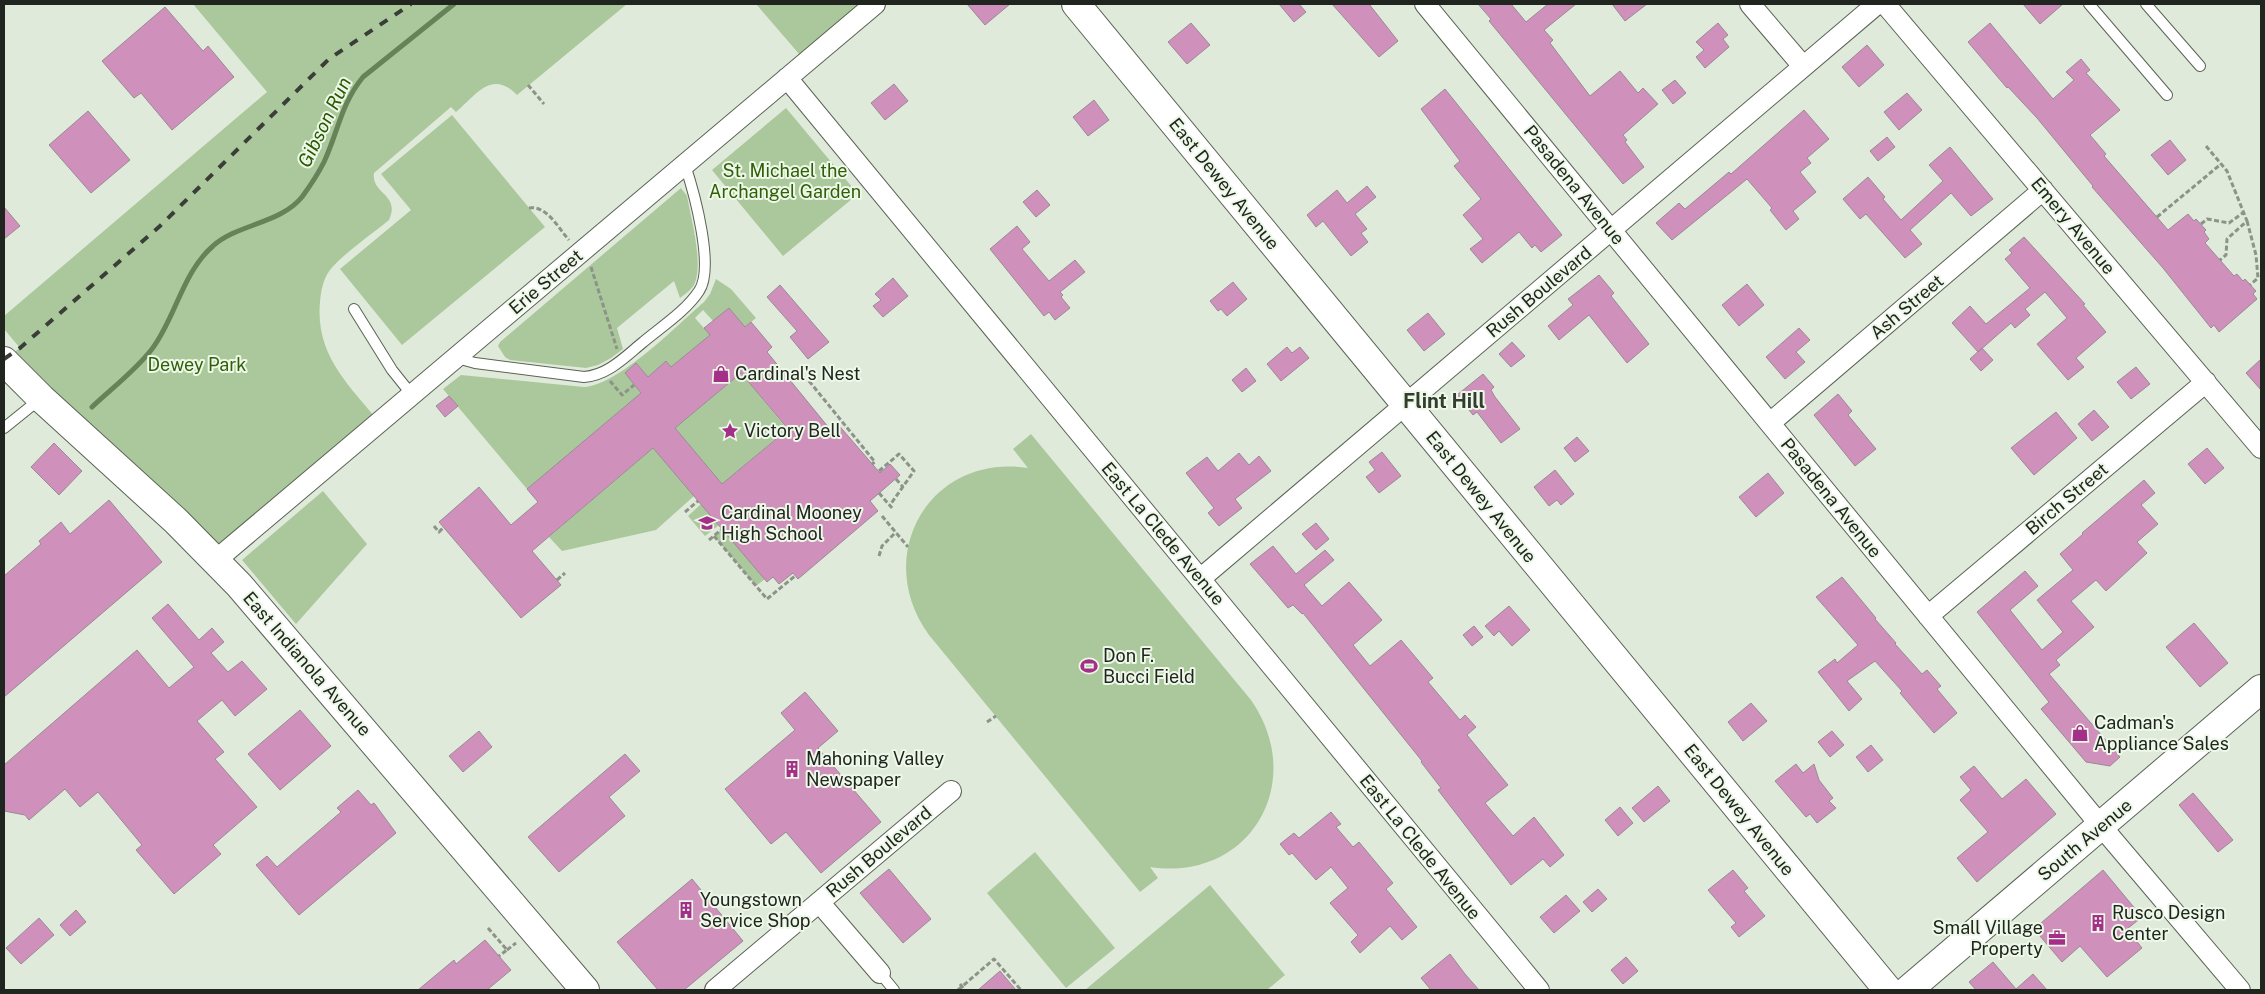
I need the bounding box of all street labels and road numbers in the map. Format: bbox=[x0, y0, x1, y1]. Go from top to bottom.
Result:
street label: East Dewey Avenue bbox=[1165, 114, 1284, 254]
street label: Pasadena Avenue bbox=[1520, 121, 1629, 249]
street label: Emery Avenue bbox=[2027, 173, 2120, 278]
street label: Rush Boulevard bbox=[1482, 242, 1595, 342]
street label: Erie Street bbox=[505, 245, 587, 318]
street label: Ash Street bbox=[1866, 270, 1947, 343]
street label: East Dewey Avenue bbox=[1422, 427, 1541, 567]
street label: Pasadena Avenue bbox=[1777, 434, 1886, 562]
street label: East La Clede Avenue bbox=[1097, 458, 1229, 609]
street label: Birch Street bbox=[2021, 458, 2112, 539]
street label: East Indianola Avenue bbox=[239, 587, 376, 740]
street label: East Dewey Avenue bbox=[1680, 740, 1799, 880]
street label: East La Clede Avenue bbox=[1356, 770, 1485, 923]
street label: South Avenue bbox=[2033, 794, 2136, 885]
street label: Rush Boulevard bbox=[822, 802, 935, 902]

